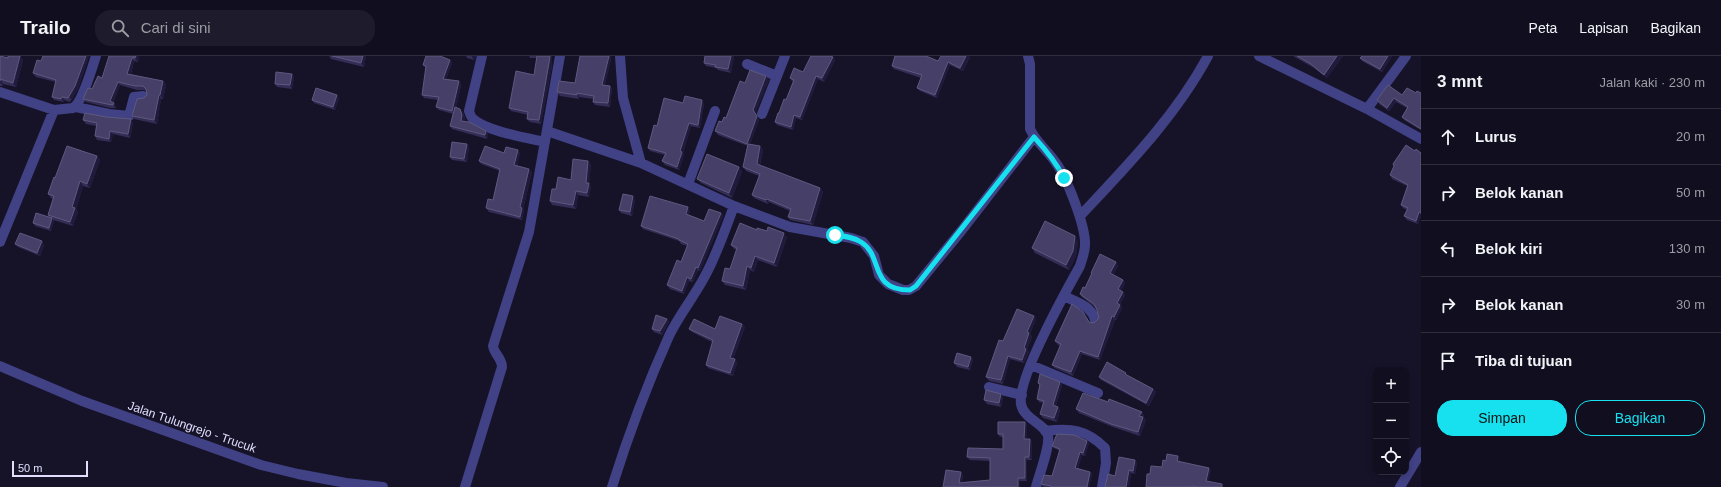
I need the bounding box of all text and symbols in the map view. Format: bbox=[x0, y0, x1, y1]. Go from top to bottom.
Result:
search box bbox=[95, 10, 375, 46]
text: Trailo bbox=[20, 17, 71, 38]
icon: search bbox=[109, 17, 131, 39]
text: Cari di sini bbox=[141, 19, 211, 36]
text: Peta bbox=[1529, 20, 1557, 36]
text: Lapisan bbox=[1579, 20, 1628, 36]
text: Bagikan bbox=[1650, 20, 1701, 36]
text: 3 mnt bbox=[1437, 72, 1482, 91]
text: Jalan kaki · 230 m bbox=[1600, 75, 1705, 90]
icon: ahead bbox=[1437, 126, 1459, 148]
text: Lurus bbox=[1475, 128, 1517, 145]
text: 20 m bbox=[1676, 129, 1705, 144]
route end bbox=[1055, 169, 1073, 187]
icon: right bbox=[1437, 182, 1459, 204]
text: Belok kanan bbox=[1475, 184, 1563, 201]
text: 50 m bbox=[1676, 185, 1705, 200]
route start bbox=[826, 226, 844, 244]
icon: left bbox=[1437, 238, 1459, 260]
text: Belok kiri bbox=[1475, 240, 1543, 257]
text: 130 m bbox=[1669, 241, 1705, 256]
icon: right bbox=[1437, 294, 1459, 316]
text: Belok kanan bbox=[1475, 296, 1563, 313]
text: 30 m bbox=[1676, 297, 1705, 312]
icon: arrive bbox=[1437, 350, 1459, 372]
text: Tiba di tujuan bbox=[1475, 352, 1572, 369]
map controls bbox=[1373, 367, 1409, 475]
button: + bbox=[1373, 367, 1409, 403]
street label: Jalan Tulungrejo - Trucuk bbox=[126, 398, 259, 456]
button: Simpan bbox=[1437, 400, 1567, 436]
button: Bagikan bbox=[1575, 400, 1705, 436]
button: − bbox=[1373, 403, 1409, 439]
button: locate bbox=[1373, 439, 1409, 475]
scale bar bbox=[12, 459, 88, 478]
text: 50 m bbox=[18, 462, 42, 474]

